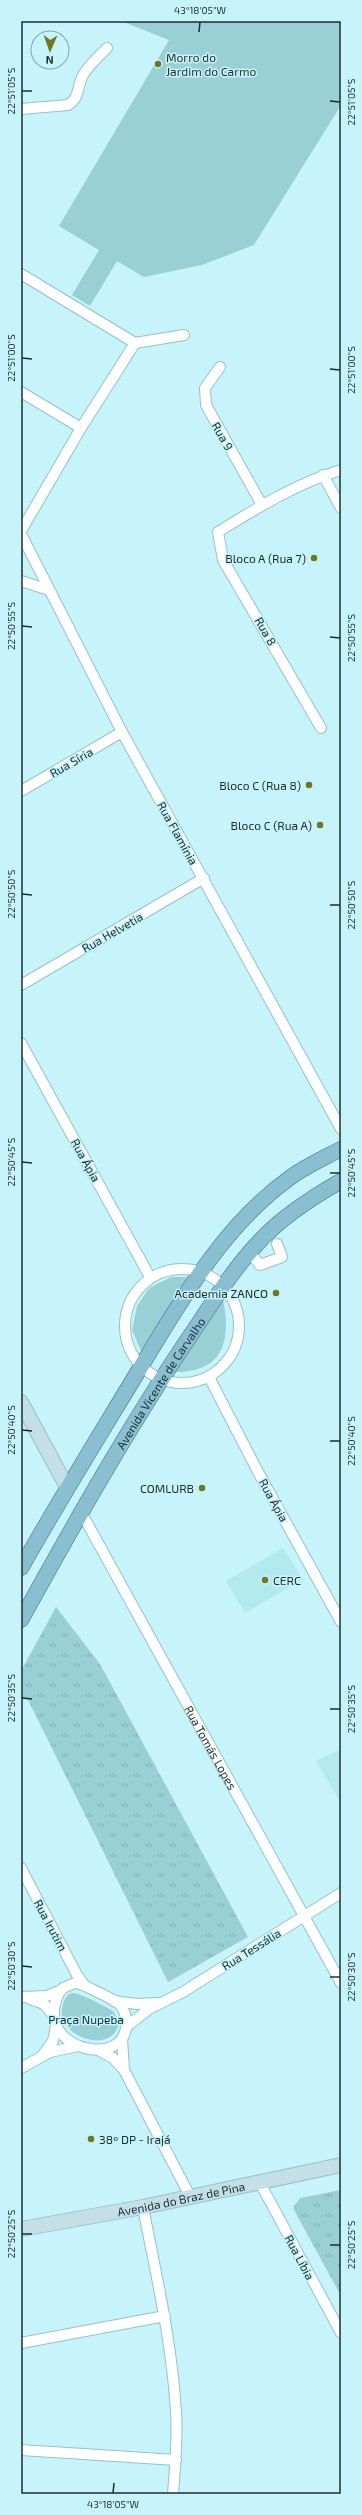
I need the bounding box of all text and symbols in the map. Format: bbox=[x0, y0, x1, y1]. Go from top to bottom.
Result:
text: 43°18'05"W bbox=[174, 4, 226, 16]
north arrow bbox=[30, 30, 70, 70]
place label: Morro do Jardim do Carmo bbox=[166, 50, 257, 78]
text: N bbox=[45, 54, 54, 67]
marker: Morro do Jardim do Carmo bbox=[153, 59, 163, 69]
text: 22°51'05"S bbox=[5, 67, 17, 114]
text: 22°51'05"S bbox=[345, 78, 357, 125]
text: 22°51'00"S bbox=[5, 334, 17, 382]
text: 22°51'00"S bbox=[345, 346, 357, 394]
street label: Rua 9 bbox=[209, 419, 237, 453]
place label: Bloco A (Rua 7) bbox=[225, 551, 306, 565]
marker: Bloco A (Rua 7) bbox=[309, 553, 319, 563]
text: 22°50'55"S bbox=[5, 602, 17, 650]
street label: Rua 8 bbox=[252, 614, 280, 648]
text: 22°50'55"S bbox=[345, 614, 357, 662]
street label: Rua Síria bbox=[47, 744, 95, 780]
place label: Bloco C (Rua 8) bbox=[219, 778, 301, 792]
marker: Bloco C (Rua 8) bbox=[304, 780, 314, 790]
street label: Rua Flamínia bbox=[155, 799, 201, 867]
place label: Bloco C (Rua A) bbox=[231, 818, 312, 832]
marker: Bloco C (Rua A) bbox=[315, 820, 325, 830]
text: 22°50'50"S bbox=[5, 869, 17, 918]
text: 22°50'50"S bbox=[345, 880, 357, 929]
street label: Rua Helvetia bbox=[79, 909, 145, 955]
street label: Rua Ápia bbox=[68, 1136, 104, 1184]
text: 22°50'45"S bbox=[5, 1137, 17, 1186]
text: 22°50'45"S bbox=[345, 1148, 357, 1197]
place label: Academia ZANCO bbox=[175, 1286, 268, 1300]
marker: Academia ZANCO bbox=[271, 1288, 281, 1298]
street label: Avenida Vicente de Carvalho bbox=[113, 1314, 208, 1451]
text: 22°50'40"S bbox=[5, 1405, 17, 1455]
text: 22°50'40"S bbox=[345, 1416, 357, 1466]
street label: Rua Ápia bbox=[256, 1476, 292, 1524]
place label: COMLURB bbox=[140, 1481, 194, 1495]
marker: COMLURB bbox=[197, 1483, 207, 1493]
place label: CERC bbox=[273, 1573, 301, 1587]
marker: CERC bbox=[260, 1575, 270, 1585]
text: 22°50'35"S bbox=[5, 1673, 17, 1722]
text: 22°50'35"S bbox=[345, 1684, 357, 1733]
street label: Rua Tomás Lopes bbox=[182, 1703, 240, 1792]
street label: Rua Irutim bbox=[32, 1897, 70, 1953]
street label: Rua Tessália bbox=[219, 1925, 283, 1973]
text: 22°50'30"S bbox=[5, 1941, 17, 1991]
text: 22°50'30"S bbox=[345, 1952, 357, 2002]
park label: Praça Nupeba bbox=[48, 2012, 124, 2027]
place label: 38º DP - Irajá bbox=[99, 2132, 171, 2147]
marker: 38º DP - Irajá bbox=[86, 2134, 96, 2144]
street label: Avenida do Braz de Pina bbox=[116, 2179, 246, 2218]
text: 22°50'25"S bbox=[5, 2209, 17, 2258]
text: 22°50'25"S bbox=[345, 2220, 357, 2269]
street label: Rua Líbia bbox=[282, 2232, 318, 2282]
text: 43°18'05"W bbox=[87, 2498, 139, 2510]

